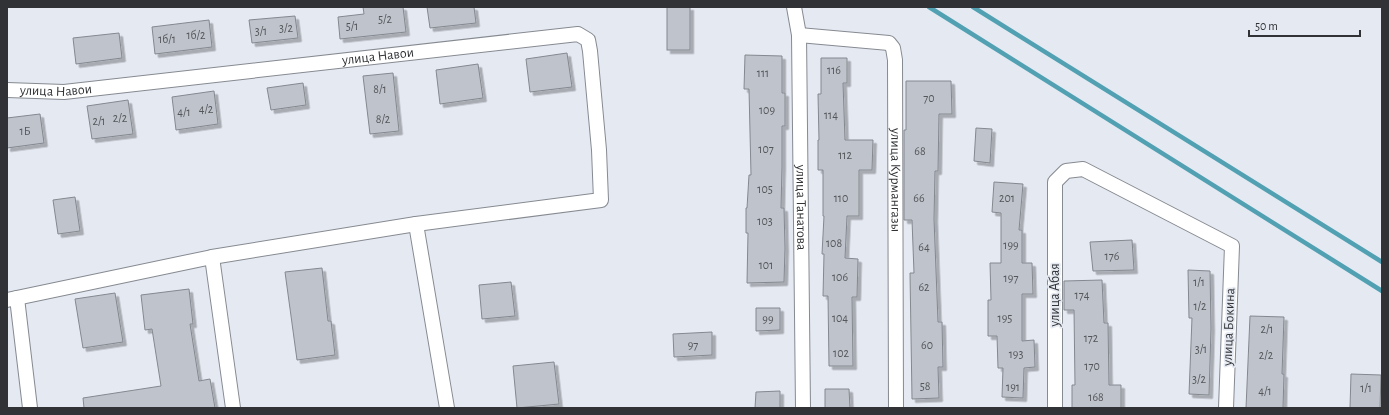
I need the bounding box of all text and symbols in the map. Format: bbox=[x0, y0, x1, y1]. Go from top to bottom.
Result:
scale bar bbox=[1249, 12, 1360, 38]
house number: 5/2 bbox=[378, 13, 392, 25]
house number: 5/1 bbox=[346, 20, 358, 32]
text: 50 m bbox=[1255, 20, 1278, 32]
house number: 3/2 bbox=[279, 22, 293, 34]
house number: 3/1 bbox=[255, 25, 267, 37]
house number: 1б/2 bbox=[186, 29, 206, 41]
house number: 1б/1 bbox=[158, 33, 176, 45]
street label: улица Навои bbox=[340, 46, 415, 68]
house number: 116 bbox=[827, 64, 841, 76]
house number: 111 bbox=[757, 67, 769, 79]
street label: улица Навои bbox=[19, 82, 93, 99]
house number: 8/1 bbox=[373, 83, 387, 95]
house number: 70 bbox=[923, 92, 935, 104]
house number: 4/2 bbox=[199, 103, 214, 115]
house number: 109 bbox=[759, 104, 775, 116]
house number: 4/1 bbox=[177, 106, 191, 118]
house number: 114 bbox=[824, 109, 838, 121]
house number: 2/2 bbox=[113, 112, 128, 124]
house number: 8/2 bbox=[376, 113, 391, 125]
house number: 2/1 bbox=[92, 115, 106, 127]
house number: 1Б bbox=[20, 125, 31, 137]
street label: улица Курмангазы bbox=[888, 127, 902, 232]
house number: 107 bbox=[758, 143, 774, 155]
house number: 68 bbox=[914, 145, 926, 157]
house number: 112 bbox=[838, 149, 852, 161]
street label: улица Танатова bbox=[793, 164, 808, 251]
house number: 105 bbox=[757, 183, 773, 195]
house number: 110 bbox=[834, 192, 848, 204]
house number: 66 bbox=[913, 192, 925, 204]
house number: 201 bbox=[999, 192, 1015, 204]
house number: 103 bbox=[757, 215, 773, 227]
house number: 108 bbox=[826, 237, 842, 249]
house number: 199 bbox=[1003, 239, 1019, 251]
house number: 64 bbox=[918, 241, 930, 253]
house number: 176 bbox=[1105, 250, 1120, 262]
house number: 101 bbox=[759, 259, 773, 271]
street label: улица Абая bbox=[1048, 263, 1062, 328]
house number: 106 bbox=[832, 271, 848, 283]
house number: 197 bbox=[1004, 272, 1018, 284]
house number: 1/1 bbox=[1193, 276, 1205, 288]
house number: 62 bbox=[918, 281, 930, 293]
street label: улица Бокина bbox=[1221, 287, 1237, 367]
house number: 174 bbox=[1075, 289, 1090, 301]
house number: 1/2 bbox=[1193, 300, 1207, 312]
house number: 104 bbox=[832, 312, 848, 324]
house number: 195 bbox=[998, 312, 1012, 324]
house number: 99 bbox=[762, 313, 774, 325]
house number: 2/1 bbox=[1260, 323, 1274, 335]
house number: 172 bbox=[1084, 332, 1099, 344]
house number: 97 bbox=[688, 339, 698, 351]
house number: 60 bbox=[921, 339, 933, 351]
house number: 3/1 bbox=[1195, 343, 1207, 355]
house number: 102 bbox=[833, 347, 849, 359]
house number: 193 bbox=[1009, 348, 1023, 360]
house number: 2/2 bbox=[1259, 349, 1274, 361]
house number: 170 bbox=[1084, 360, 1100, 372]
house number: 3/2 bbox=[1192, 373, 1206, 385]
house number: 58 bbox=[920, 380, 931, 392]
house number: 191 bbox=[1006, 381, 1020, 393]
house number: 1/1 bbox=[1360, 382, 1372, 394]
house number: 4/1 bbox=[1258, 385, 1272, 397]
house number: 168 bbox=[1088, 391, 1104, 403]

